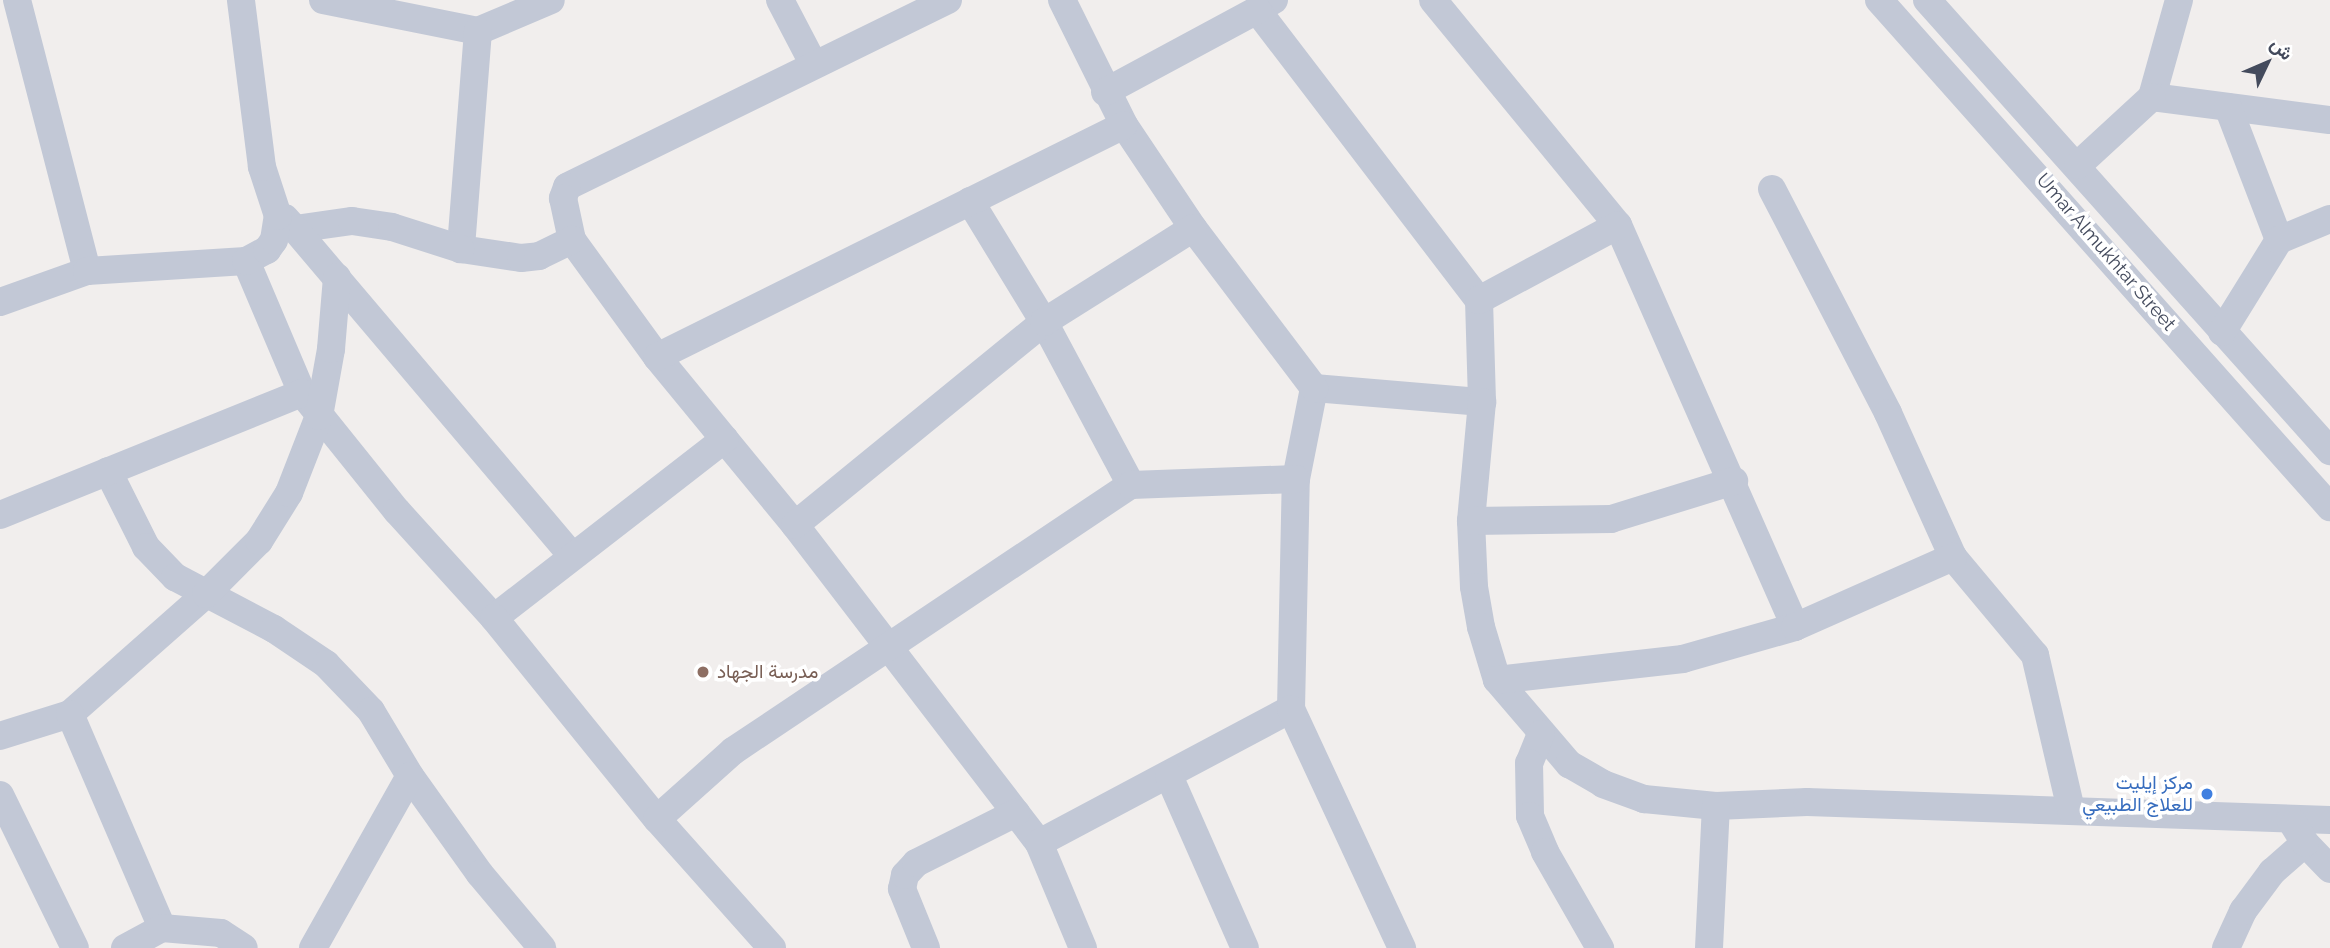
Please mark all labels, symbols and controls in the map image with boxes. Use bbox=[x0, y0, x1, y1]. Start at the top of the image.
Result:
north arrow bbox=[2232, 28, 2302, 98]
text: ش bbox=[2266, 33, 2298, 64]
street label: Umar Almukhtar Street bbox=[2031, 168, 2181, 336]
place label: مدرسة الجهاد bbox=[717, 661, 818, 683]
marker: مدرسة الجهاد bbox=[695, 664, 711, 680]
place label: مركز إيليت للعلاج الطبيعي bbox=[2082, 772, 2193, 816]
marker: مركز إيليت للعلاج الطبيعي bbox=[2199, 786, 2215, 802]

